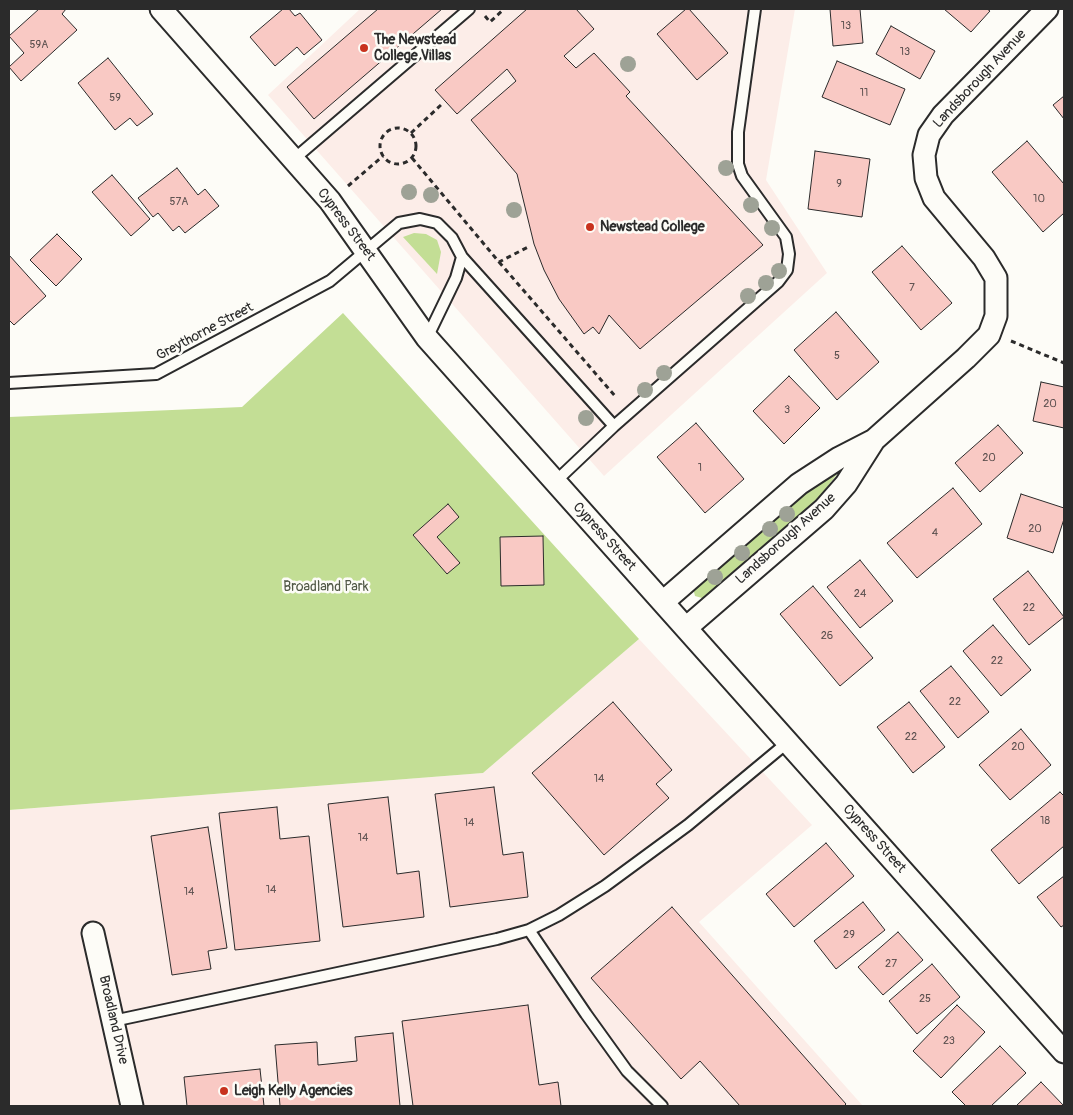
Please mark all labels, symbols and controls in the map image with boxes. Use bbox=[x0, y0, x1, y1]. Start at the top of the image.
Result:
house number: 13 bbox=[841, 19, 851, 33]
street label: Landsborough Avenue bbox=[930, 26, 1030, 132]
place label: The Newstead College Villas bbox=[374, 32, 456, 64]
house number: 59A bbox=[30, 38, 48, 52]
marker: The Newstead College Villas bbox=[358, 42, 370, 54]
house number: 13 bbox=[900, 45, 910, 59]
house number: 11 bbox=[860, 86, 868, 100]
house number: 59 bbox=[109, 91, 121, 105]
house number: 9 bbox=[836, 177, 842, 191]
street label: Cypress Street bbox=[313, 185, 379, 265]
house number: 10 bbox=[1033, 192, 1045, 206]
house number: 57A bbox=[170, 195, 188, 209]
place label: Newstead College bbox=[600, 219, 705, 235]
marker: Newstead College bbox=[584, 221, 596, 233]
house number: 7 bbox=[909, 281, 915, 295]
street label: Greythorne Street bbox=[154, 299, 256, 365]
house number: 5 bbox=[834, 349, 840, 363]
house number: 20 bbox=[1043, 397, 1057, 411]
house number: 3 bbox=[784, 403, 790, 417]
house number: 20 bbox=[982, 451, 996, 465]
house number: 1 bbox=[698, 461, 702, 475]
street label: Landsborough Avenue bbox=[733, 490, 839, 588]
street label: Cypress Street bbox=[569, 499, 639, 575]
house number: 20 bbox=[1028, 522, 1042, 536]
house number: 4 bbox=[932, 526, 938, 540]
park label: Broadland Park bbox=[283, 579, 369, 595]
house number: 24 bbox=[854, 587, 866, 601]
house number: 22 bbox=[1023, 601, 1035, 615]
house number: 26 bbox=[821, 629, 833, 643]
house number: 22 bbox=[991, 654, 1003, 668]
house number: 22 bbox=[949, 695, 961, 709]
house number: 22 bbox=[905, 730, 917, 744]
house number: 20 bbox=[1011, 740, 1025, 754]
house number: 14 bbox=[594, 772, 604, 786]
street label: Cypress Street bbox=[839, 801, 909, 877]
house number: 18 bbox=[1040, 814, 1050, 828]
house number: 14 bbox=[464, 816, 474, 830]
house number: 14 bbox=[358, 831, 368, 845]
house number: 14 bbox=[266, 883, 276, 897]
house number: 14 bbox=[184, 885, 194, 899]
house number: 29 bbox=[843, 928, 855, 942]
house number: 27 bbox=[885, 957, 897, 971]
street label: Broadland Drive bbox=[95, 974, 131, 1066]
house number: 25 bbox=[919, 992, 931, 1006]
house number: 23 bbox=[943, 1034, 955, 1048]
place label: Leigh Kelly Agencies bbox=[234, 1083, 353, 1099]
marker: Leigh Kelly Agencies bbox=[218, 1085, 230, 1097]

